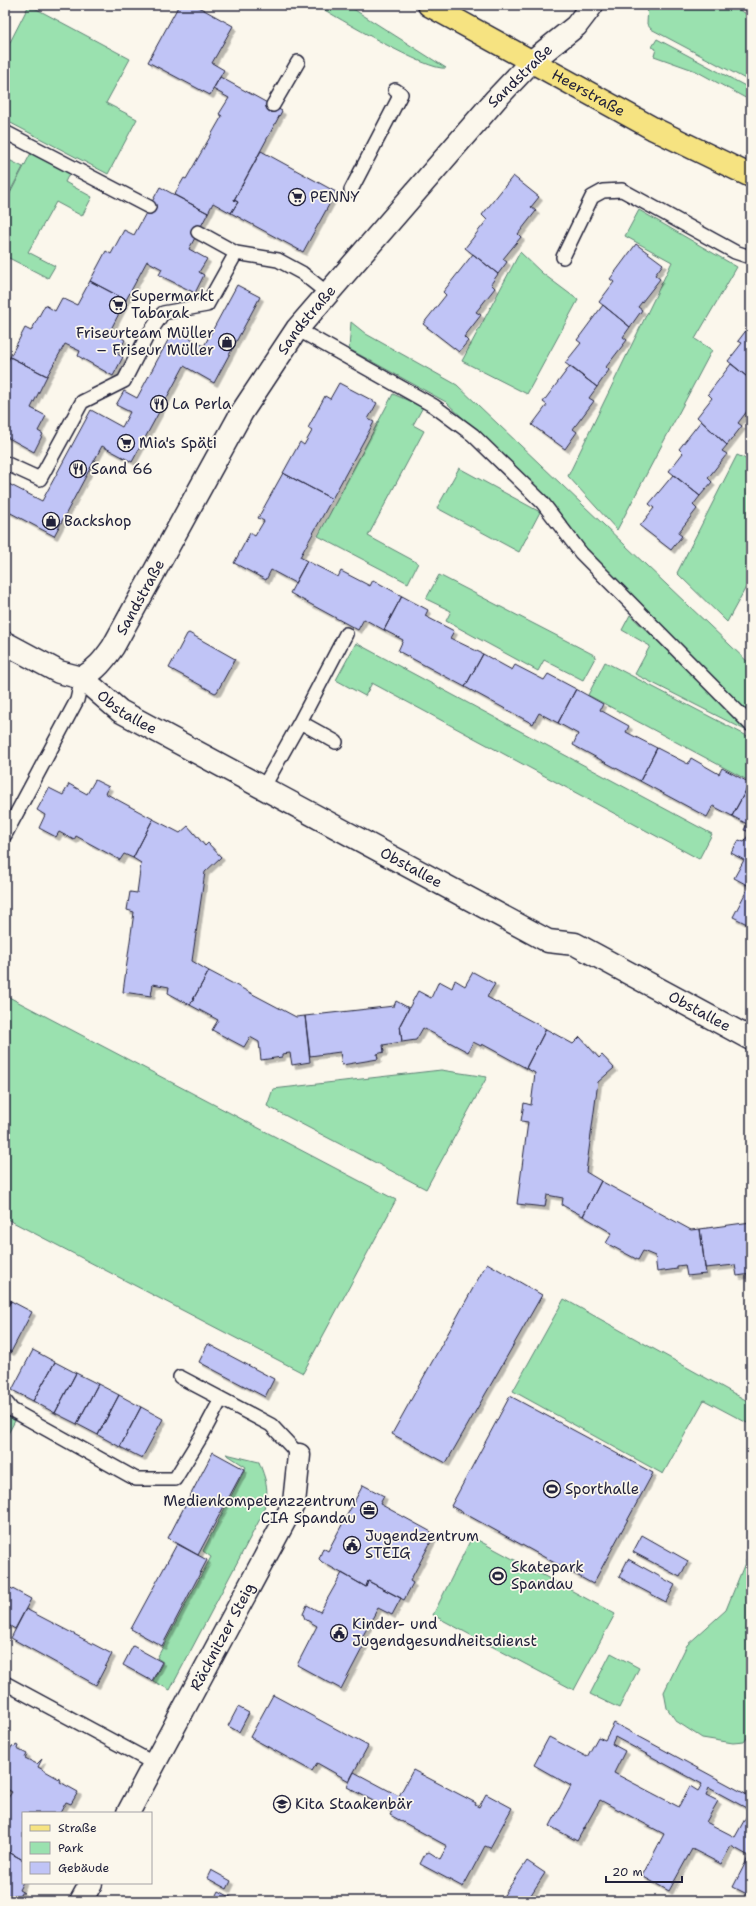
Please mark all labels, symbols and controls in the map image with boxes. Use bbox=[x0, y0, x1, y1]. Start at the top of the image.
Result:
street label: Sandstraße bbox=[483, 40, 557, 112]
street label: Heerstraße bbox=[548, 64, 629, 121]
supermarket icon: PENNY bbox=[287, 187, 307, 207]
place label: PENNY bbox=[310, 187, 360, 207]
street label: Sandstraße bbox=[273, 281, 340, 358]
place label: Supermarkt Tabarak bbox=[131, 286, 214, 323]
supermarket icon: Supermarkt Tabarak bbox=[108, 295, 128, 315]
place label: Friseurteam Müller – Friseur Müller bbox=[76, 323, 214, 360]
shop icon: Friseurteam Müller – Friseur Müller bbox=[217, 332, 237, 352]
restaurant icon: La Perla bbox=[149, 394, 169, 414]
place label: La Perla bbox=[172, 394, 232, 414]
supermarket icon: Mia's Späti bbox=[116, 433, 136, 453]
place label: Mia's Späti bbox=[139, 433, 217, 453]
restaurant icon: Sand 66 bbox=[68, 459, 88, 479]
place label: Sand 66 bbox=[91, 459, 153, 479]
shop icon: Backshop bbox=[41, 511, 61, 531]
place label: Backshop bbox=[64, 511, 131, 531]
street label: Sandstraße bbox=[111, 556, 169, 639]
street label: Obstallee bbox=[93, 686, 161, 739]
street label: Obstallee bbox=[377, 843, 446, 892]
street label: Obstallee bbox=[665, 986, 734, 1036]
sports icon: Sporthalle bbox=[542, 1479, 562, 1499]
place label: Sporthalle bbox=[565, 1479, 639, 1499]
place label: Medienkompetenzzentrum CIA Spandau bbox=[163, 1491, 356, 1528]
office icon: Medienkompetenzzentrum CIA Spandau bbox=[359, 1500, 379, 1520]
place label: Jugendzentrum STEIG bbox=[365, 1526, 479, 1563]
public building icon: Jugendzentrum STEIG bbox=[342, 1535, 362, 1555]
place label: Skatepark Spandau bbox=[511, 1557, 584, 1594]
sports icon: Skatepark Spandau bbox=[488, 1566, 508, 1586]
street label: Räcknitzer Steig bbox=[185, 1579, 259, 1694]
place label: Kinder- und Jugendgesundheitsdienst bbox=[352, 1614, 537, 1651]
public building icon: Kinder- und Jugendgesundheitsdienst bbox=[329, 1623, 349, 1643]
school or university icon: Kita Staakenbär bbox=[272, 1794, 292, 1814]
place label: Kita Staakenbär bbox=[295, 1794, 413, 1814]
legend bbox=[22, 1812, 152, 1884]
text: Straße bbox=[58, 1820, 97, 1836]
text: Park bbox=[58, 1840, 84, 1856]
scale bar bbox=[606, 1858, 682, 1884]
text: Gebäude bbox=[58, 1860, 109, 1876]
text: 20 m bbox=[612, 1864, 643, 1880]

